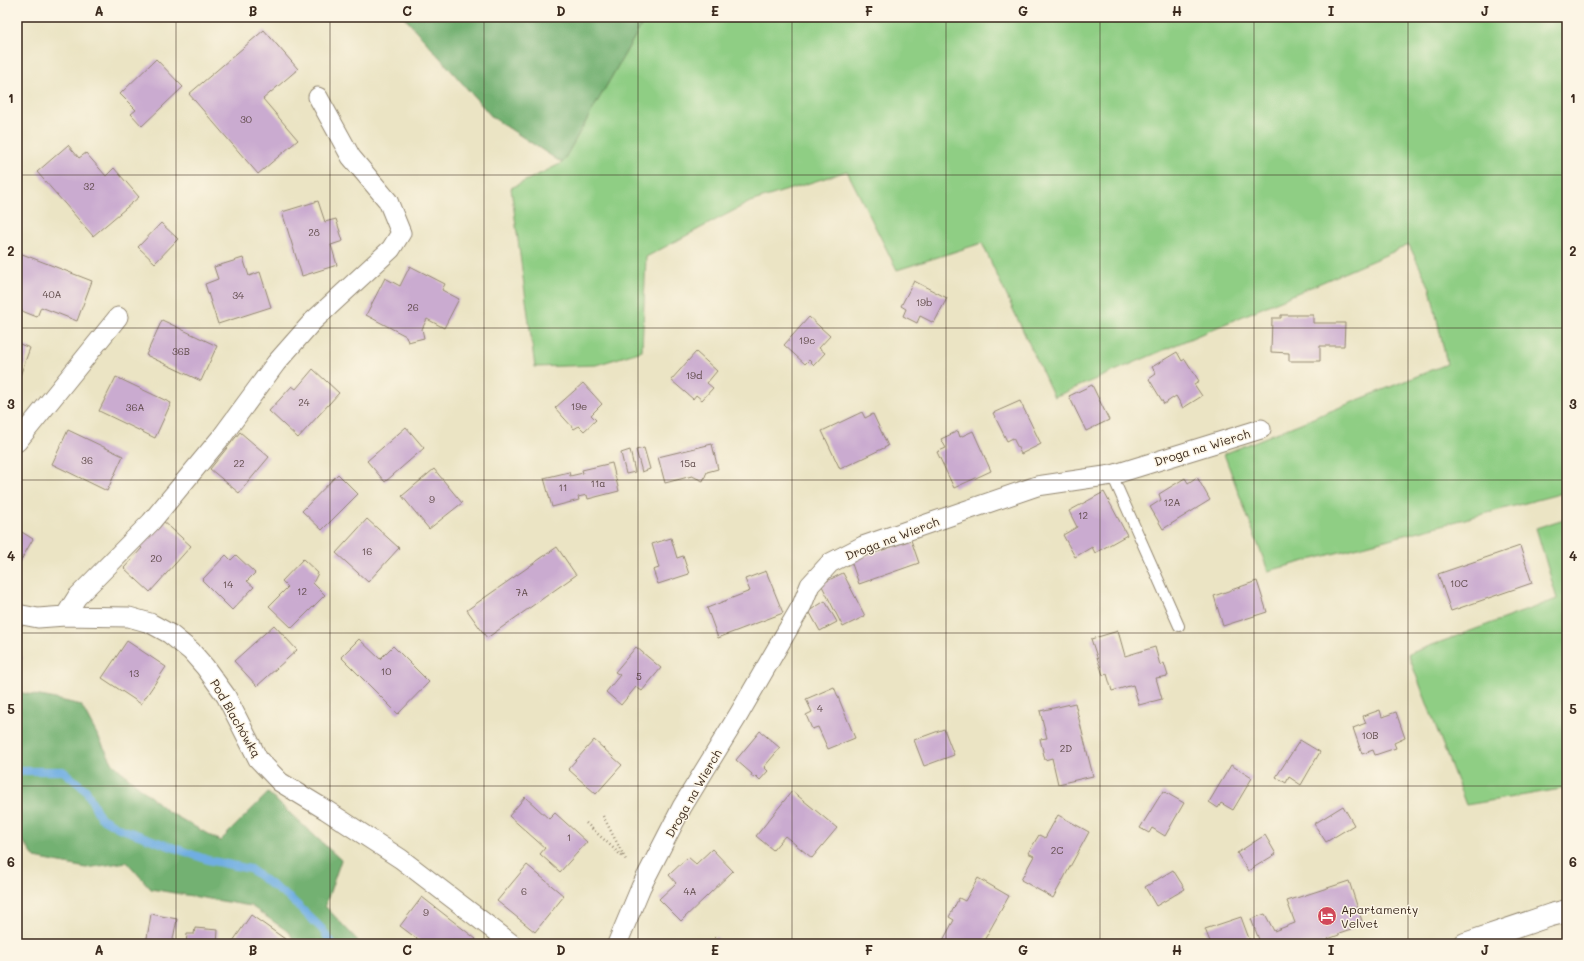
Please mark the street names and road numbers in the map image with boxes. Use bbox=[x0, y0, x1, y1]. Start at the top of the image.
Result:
street label: Droga na Wierch bbox=[1152, 425, 1252, 469]
street label: Droga na Wierch bbox=[843, 513, 941, 563]
street label: Pod Blachówką bbox=[207, 676, 265, 761]
street label: Droga na Wierch bbox=[661, 746, 725, 840]

